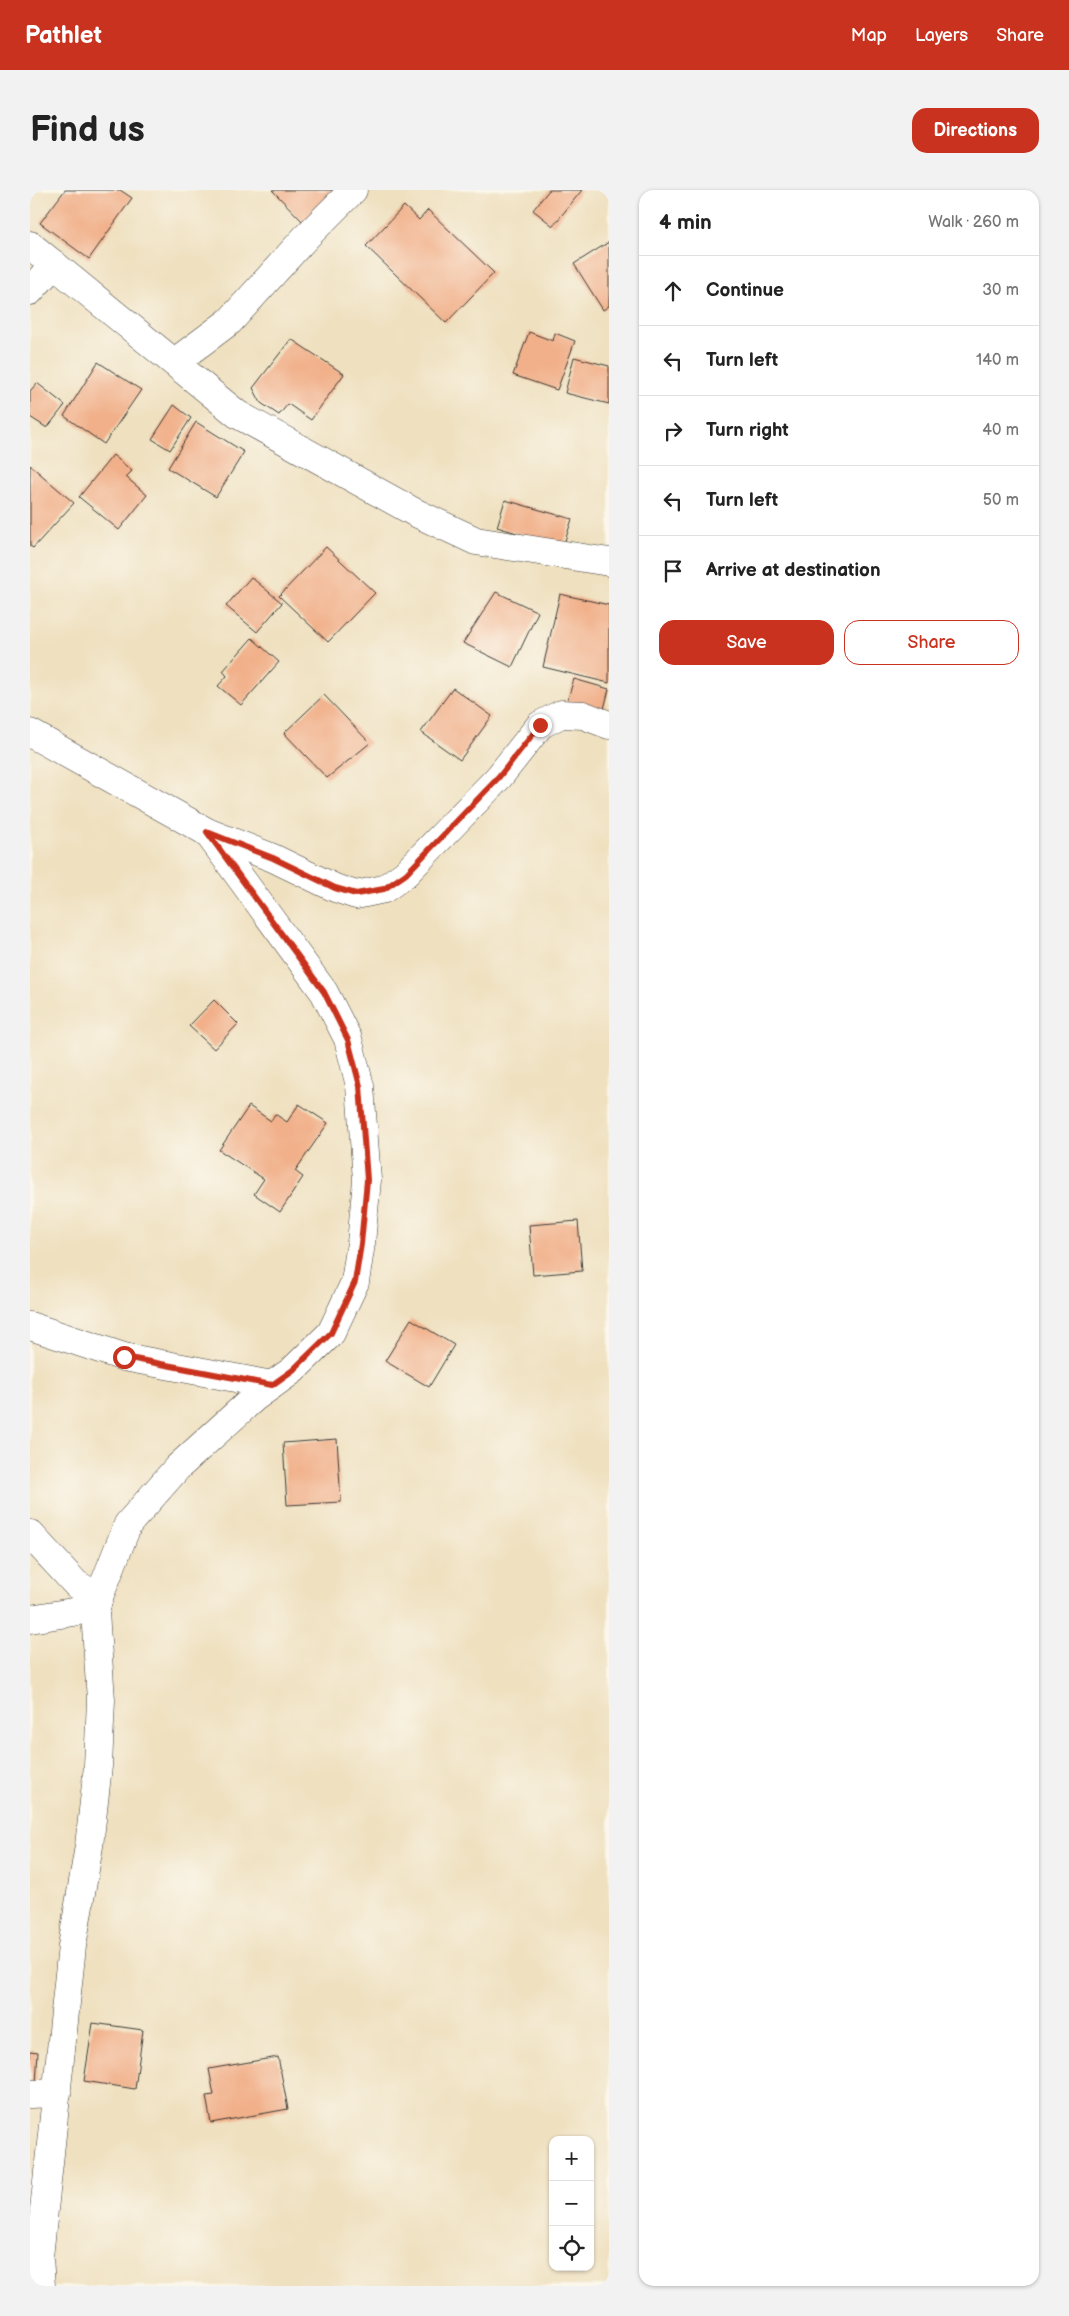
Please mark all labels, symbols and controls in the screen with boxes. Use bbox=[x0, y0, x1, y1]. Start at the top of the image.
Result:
text: Pathlet bbox=[25, 21, 102, 50]
text: Map bbox=[851, 25, 887, 46]
text: Layers bbox=[915, 25, 968, 46]
text: Share bbox=[996, 25, 1044, 46]
button: Directions bbox=[912, 108, 1039, 153]
text: Find us bbox=[30, 109, 145, 152]
text: 4 min bbox=[659, 210, 712, 235]
text: Walk · 260 m bbox=[928, 213, 1019, 232]
icon: ahead bbox=[659, 277, 687, 305]
text: Continue bbox=[706, 279, 784, 302]
text: 30 m bbox=[982, 281, 1019, 300]
icon: left bbox=[659, 347, 687, 375]
text: Turn left bbox=[706, 349, 778, 372]
text: 140 m bbox=[976, 351, 1019, 370]
icon: right bbox=[659, 417, 687, 445]
text: Turn right bbox=[706, 419, 789, 442]
text: 40 m bbox=[982, 421, 1019, 440]
icon: left bbox=[659, 487, 687, 515]
text: Turn left bbox=[706, 489, 778, 512]
text: 50 m bbox=[983, 491, 1019, 510]
icon: arrive bbox=[659, 557, 687, 585]
text: Arrive at destination bbox=[706, 559, 881, 582]
button: Save bbox=[659, 620, 834, 665]
button: Share bbox=[844, 620, 1019, 665]
route end bbox=[529, 714, 552, 737]
route start bbox=[113, 1346, 136, 1369]
map controls bbox=[549, 2136, 594, 2271]
button: + bbox=[549, 2136, 594, 2181]
button: − bbox=[549, 2181, 594, 2226]
button: locate bbox=[549, 2226, 594, 2271]

